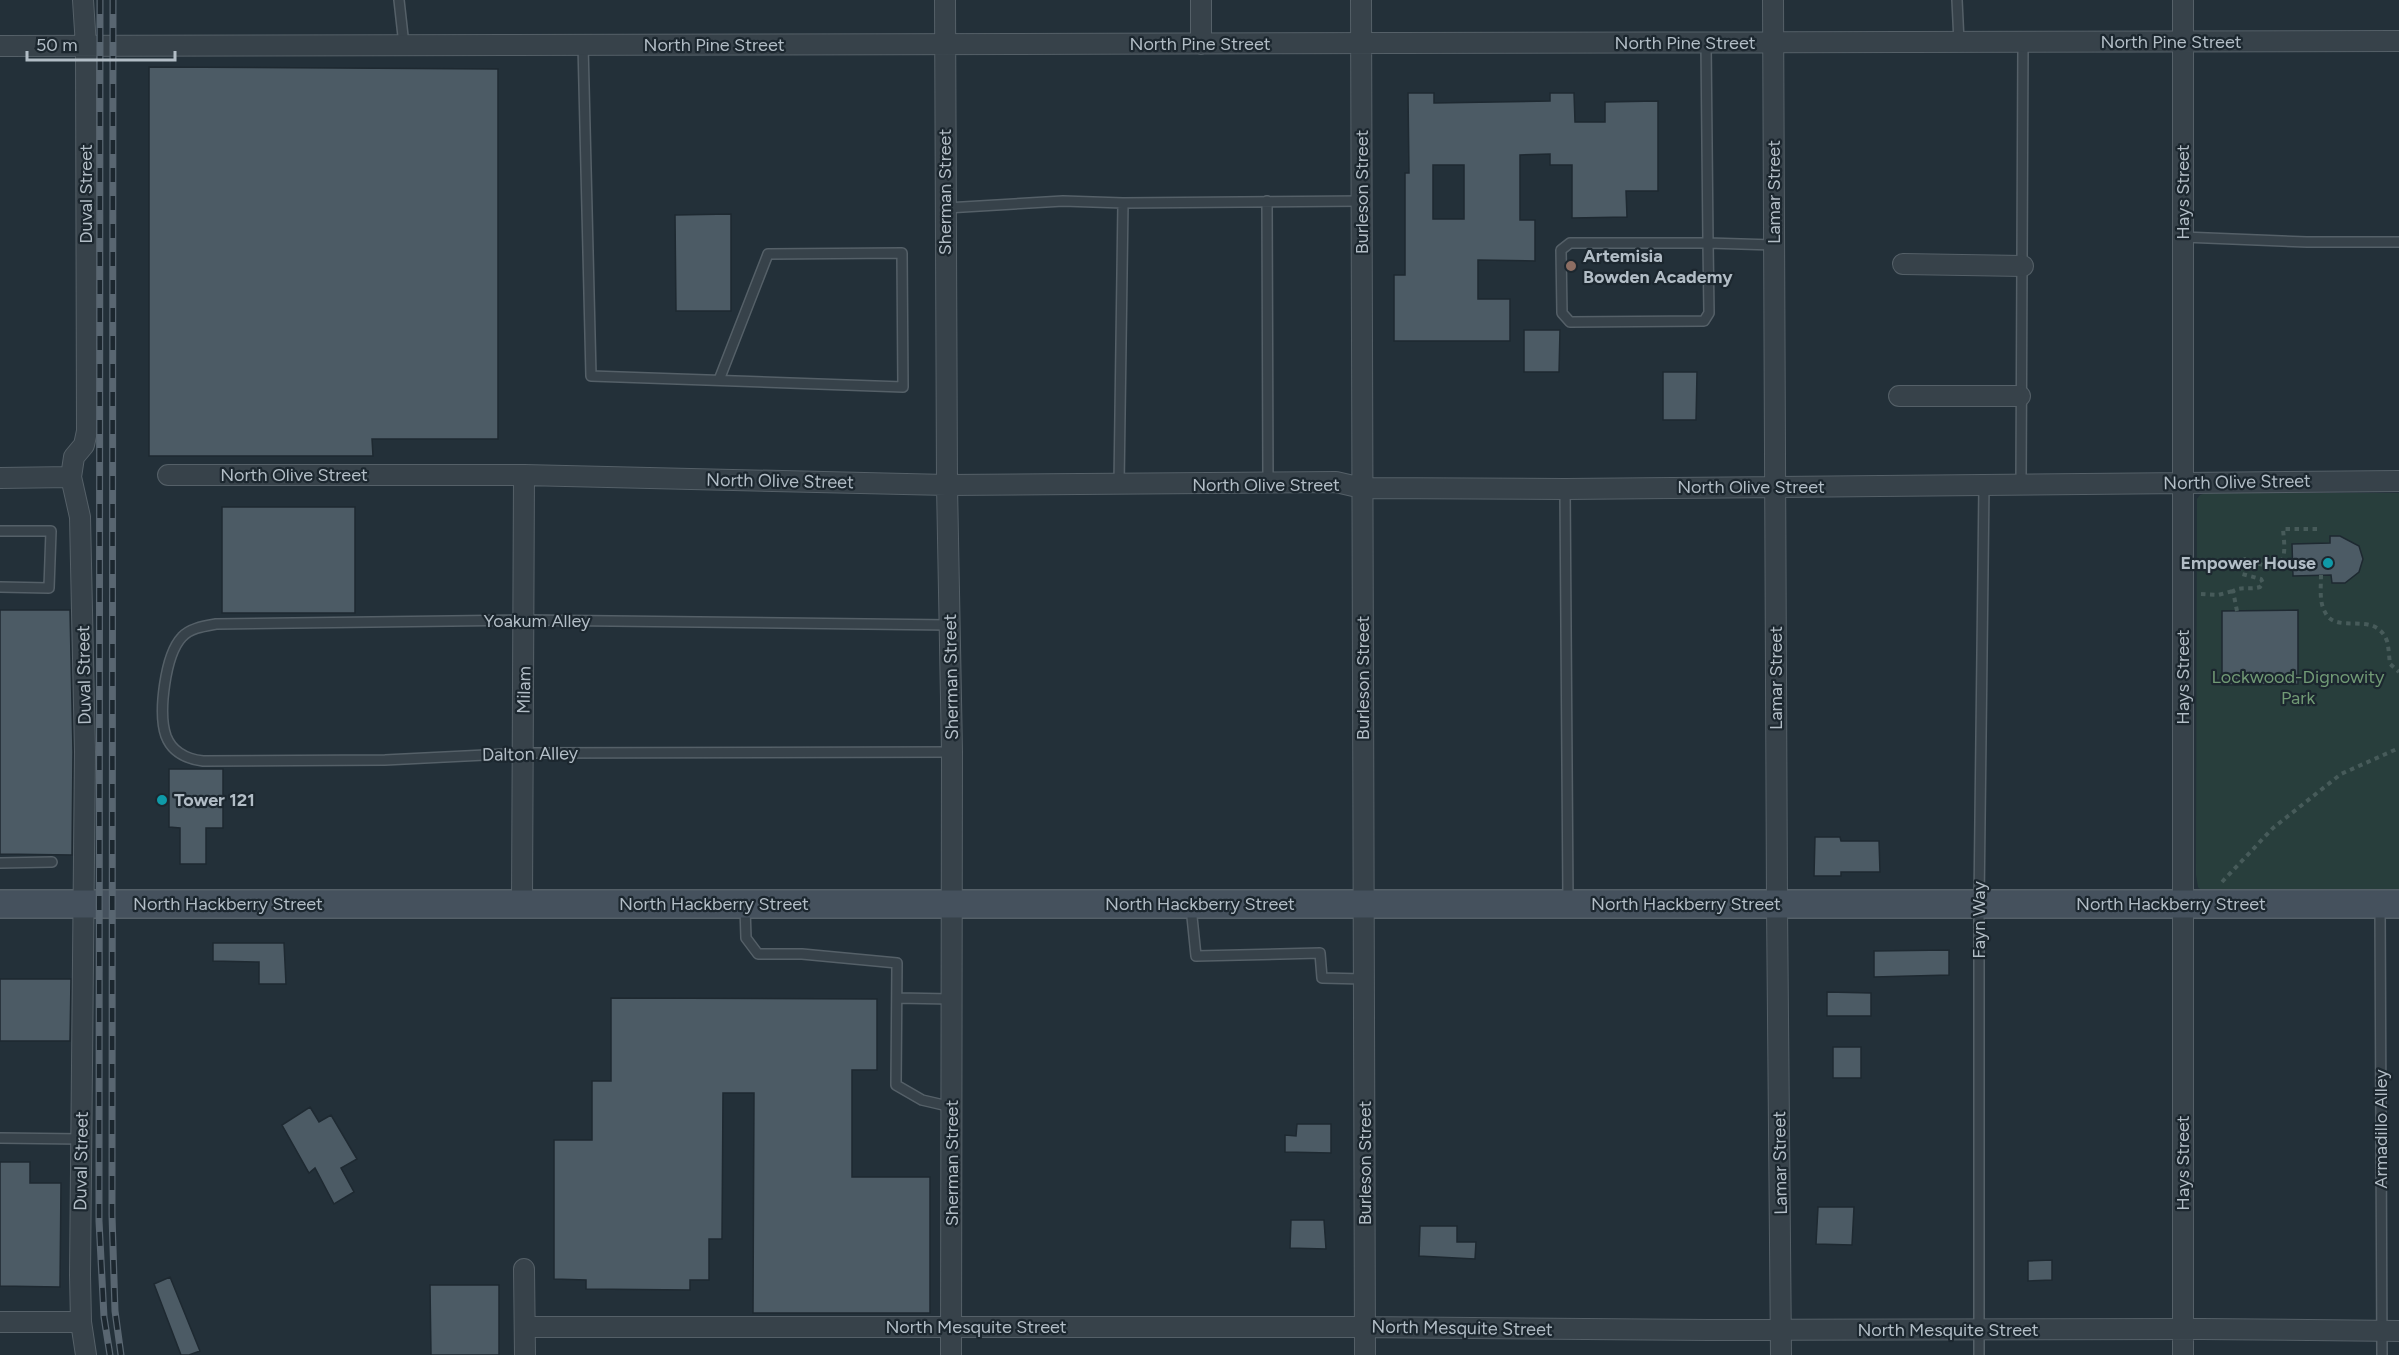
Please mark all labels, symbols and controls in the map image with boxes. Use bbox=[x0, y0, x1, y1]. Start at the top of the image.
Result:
scale bar bbox=[27, 24, 176, 62]
street label: North Pine Street bbox=[2100, 31, 2242, 53]
street label: North Pine Street bbox=[1614, 32, 1756, 54]
street label: North Pine Street bbox=[1129, 33, 1271, 55]
text: 50 m bbox=[36, 34, 78, 56]
street label: North Pine Street bbox=[643, 34, 785, 56]
street label: Sherman Street bbox=[934, 129, 956, 255]
street label: Burleson Street bbox=[1351, 129, 1373, 254]
street label: Lamar Street bbox=[1763, 140, 1785, 244]
street label: Duval Street bbox=[75, 144, 97, 244]
street label: Hays Street bbox=[2172, 144, 2194, 240]
place label: Artemisia Bowden Academy bbox=[1583, 245, 1733, 288]
marker: Artemisia Bowden Academy bbox=[1564, 259, 1578, 273]
street label: North Olive Street bbox=[220, 464, 368, 486]
street label: North Olive Street bbox=[706, 469, 854, 493]
street label: North Olive Street bbox=[2163, 470, 2311, 494]
street label: North Olive Street bbox=[1192, 474, 1340, 496]
street label: North Olive Street bbox=[1677, 476, 1825, 498]
place label: Empower House bbox=[2180, 552, 2316, 574]
marker: Empower House bbox=[2321, 556, 2335, 570]
street label: Yoakum Alley bbox=[483, 610, 591, 632]
street label: Sherman Street bbox=[939, 613, 963, 740]
street label: Burleson Street bbox=[1352, 615, 1374, 740]
street label: Duval Street bbox=[72, 625, 96, 725]
street label: Lamar Street bbox=[1765, 626, 1787, 730]
street label: Hays Street bbox=[2172, 629, 2194, 725]
street label: Milam bbox=[513, 666, 535, 714]
park label: Lockwood-Dignowity Park bbox=[2211, 666, 2385, 709]
street label: Dalton Alley bbox=[482, 742, 579, 766]
place label: Tower 121 bbox=[174, 789, 255, 811]
marker: Tower 121 bbox=[155, 793, 169, 807]
street label: Fayn Way bbox=[1968, 881, 1990, 959]
street label: North Hackberry Street bbox=[133, 893, 323, 915]
street label: North Hackberry Street bbox=[619, 893, 809, 915]
street label: North Hackberry Street bbox=[1105, 893, 1295, 915]
street label: North Hackberry Street bbox=[1591, 893, 1781, 915]
street label: North Hackberry Street bbox=[2076, 893, 2266, 915]
street label: Armadillo Alley bbox=[2370, 1069, 2392, 1189]
street label: Sherman Street bbox=[941, 1100, 963, 1226]
street label: Burleson Street bbox=[1354, 1100, 1376, 1225]
street label: Duval Street bbox=[69, 1111, 93, 1211]
street label: Lamar Street bbox=[1768, 1111, 1792, 1215]
street label: Hays Street bbox=[2172, 1115, 2194, 1211]
street label: North Mesquite Street bbox=[1371, 1315, 1553, 1341]
street label: North Mesquite Street bbox=[885, 1316, 1067, 1338]
street label: North Mesquite Street bbox=[1857, 1319, 2039, 1341]

